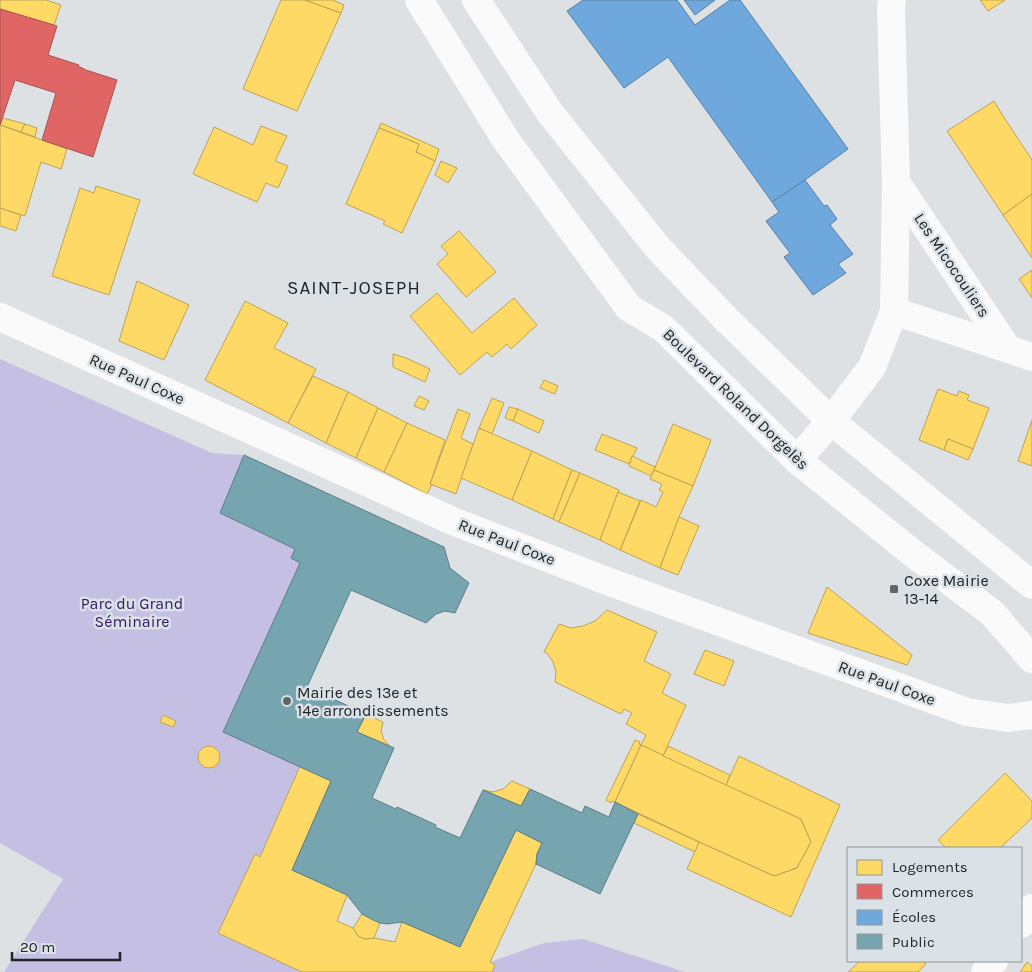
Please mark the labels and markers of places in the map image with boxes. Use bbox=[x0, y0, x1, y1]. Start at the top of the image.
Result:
place label: Coxe Mairie 13-14 bbox=[904, 571, 989, 608]
marker: Coxe Mairie 13-14 bbox=[888, 583, 900, 595]
place label: Mairie des 13e et 14e arrondissements bbox=[297, 683, 449, 720]
marker: Mairie des 13e et 14e arrondissements bbox=[281, 695, 293, 707]

